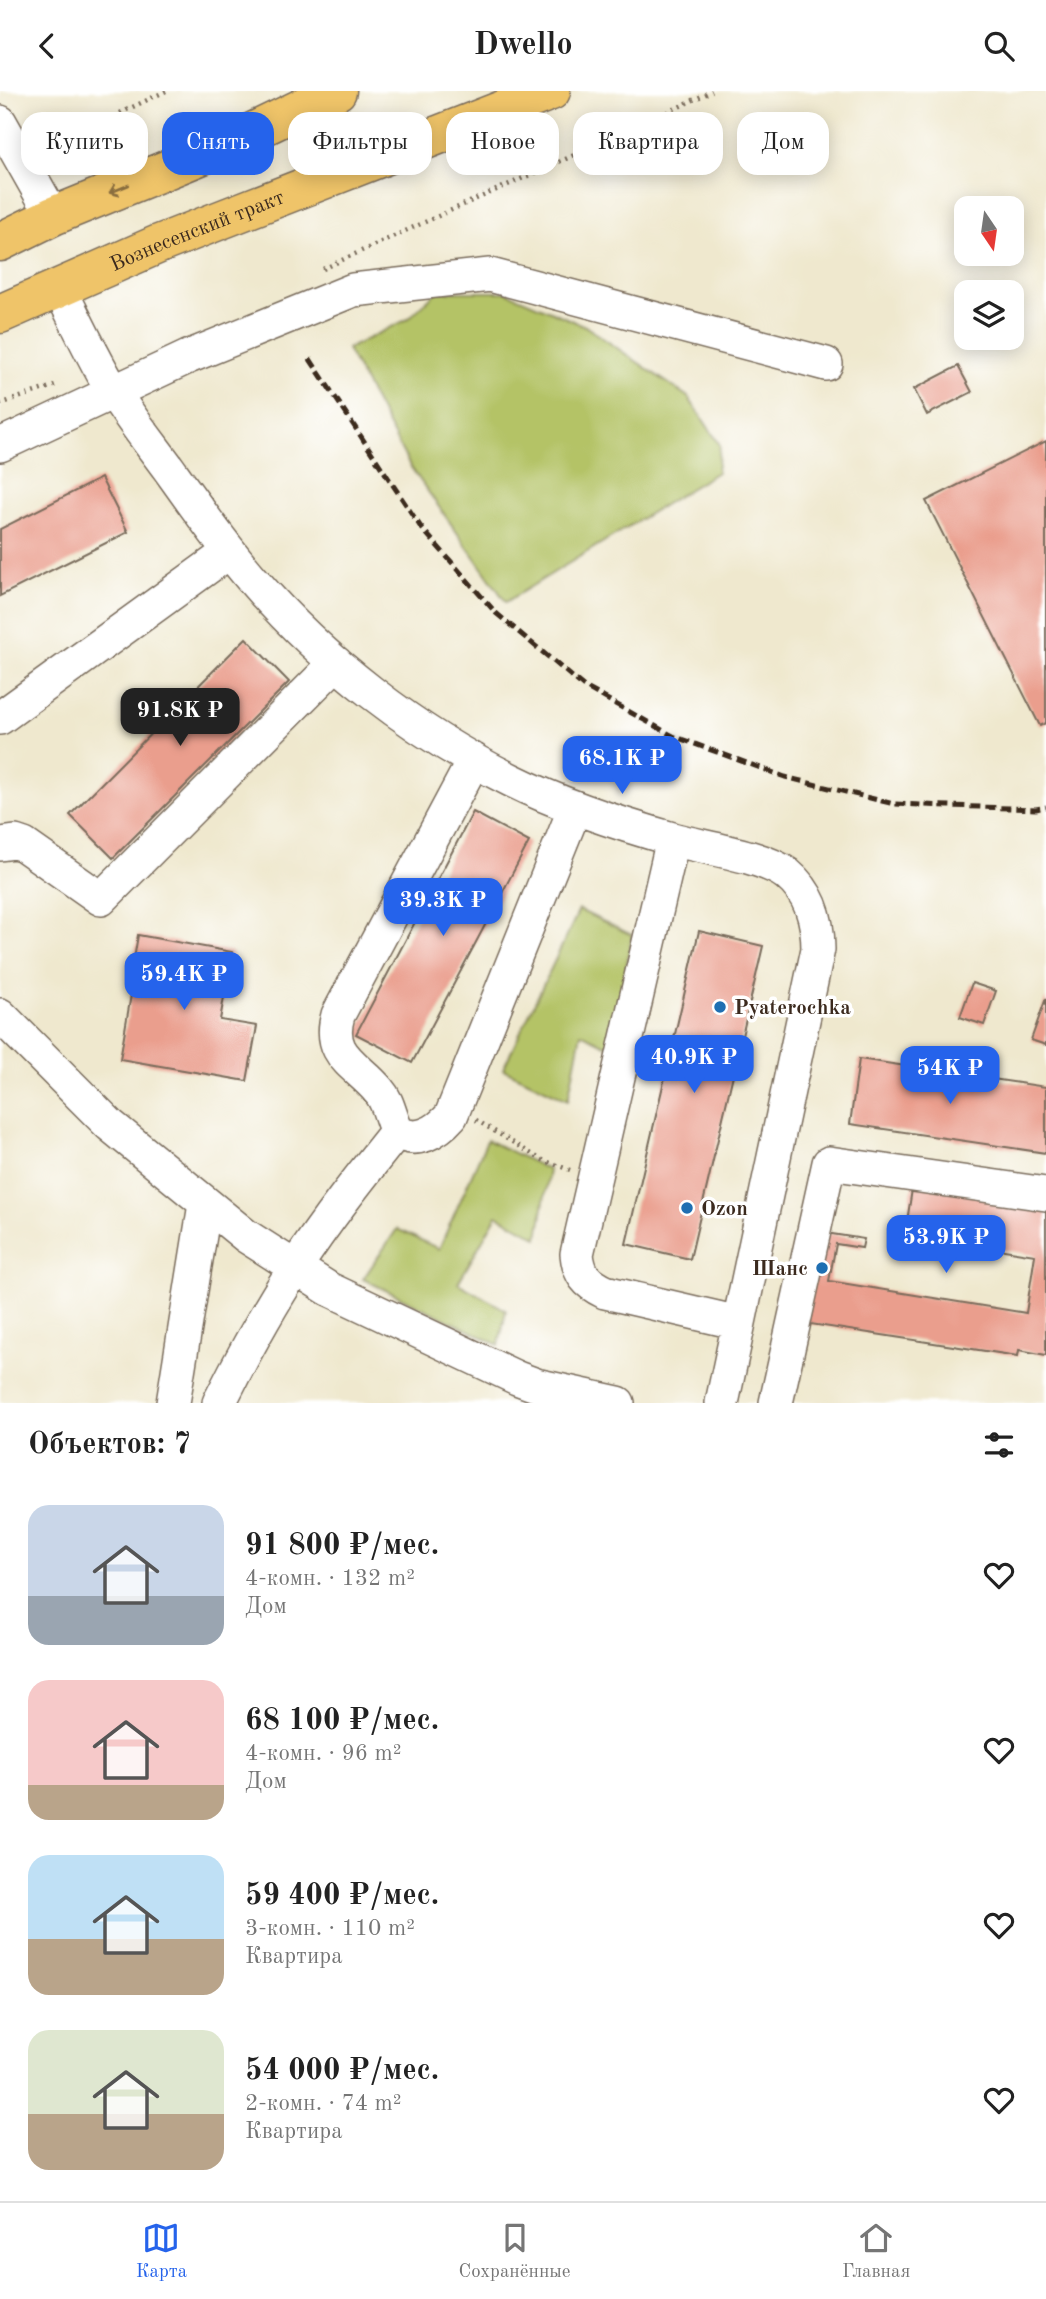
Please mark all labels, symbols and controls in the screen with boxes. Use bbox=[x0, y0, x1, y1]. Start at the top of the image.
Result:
icon: back bbox=[28, 27, 66, 65]
icon: search bbox=[980, 27, 1018, 65]
text: Dwello bbox=[473, 30, 573, 62]
chip: Купить bbox=[21, 112, 148, 175]
chip: Снять bbox=[162, 112, 274, 175]
chip: Фильтры bbox=[288, 112, 432, 175]
chip: Новое bbox=[446, 112, 559, 175]
chip: Квартира bbox=[573, 112, 723, 175]
chip: Дом bbox=[737, 112, 829, 175]
one-way arrow bbox=[108, 183, 130, 196]
street label: Вознесенский тракт bbox=[107, 187, 287, 276]
north arrow bbox=[954, 196, 1024, 266]
map controls bbox=[954, 196, 1024, 350]
button: layers bbox=[954, 280, 1024, 350]
pin: 91.8K ₽ bbox=[115, 689, 245, 748]
text: 91.8K ₽ bbox=[137, 699, 223, 722]
pin: 68.1K ₽ bbox=[557, 737, 687, 796]
text: 68.1K ₽ bbox=[579, 747, 665, 770]
pin: 39.3K ₽ bbox=[378, 879, 508, 938]
text: 39.3K ₽ bbox=[400, 889, 486, 912]
pin: 59.4K ₽ bbox=[119, 953, 249, 1012]
text: 59.4K ₽ bbox=[141, 963, 227, 986]
place label: Pyaterochka bbox=[734, 998, 851, 1019]
marker: Pyaterochka bbox=[712, 999, 728, 1015]
pin: 40.9K ₽ bbox=[629, 1035, 759, 1095]
text: 40.9K ₽ bbox=[651, 1046, 737, 1069]
pin: 54K ₽ bbox=[901, 1047, 999, 1106]
text: 54K ₽ bbox=[917, 1057, 983, 1080]
place label: Ozon bbox=[701, 1199, 748, 1220]
marker: Ozon bbox=[679, 1200, 695, 1216]
pin: 53.9K ₽ bbox=[881, 1215, 1011, 1275]
text: 53.9K ₽ bbox=[903, 1226, 989, 1249]
place label: Шанс bbox=[752, 1259, 808, 1280]
marker: Шанс bbox=[814, 1260, 830, 1276]
icon: filters bbox=[980, 1426, 1018, 1464]
text: Объектов: 7 bbox=[28, 1430, 191, 1460]
text: 91 800 ₽/мес. bbox=[245, 1531, 439, 1561]
icon: home bbox=[84, 1533, 168, 1617]
icon: heart bbox=[980, 1556, 1018, 1594]
text: 4-комн. · 132 m² bbox=[245, 1567, 415, 1590]
text: Дом bbox=[245, 1595, 287, 1618]
text: 68 100 ₽/мес. bbox=[245, 1706, 439, 1736]
icon: home bbox=[84, 1708, 168, 1792]
icon: heart bbox=[980, 1731, 1018, 1769]
text: 4-комн. · 96 m² bbox=[245, 1742, 402, 1765]
text: Дом bbox=[245, 1770, 287, 1793]
text: 59 400 ₽/мес. bbox=[245, 1881, 439, 1911]
icon: home bbox=[84, 1883, 168, 1967]
icon: heart bbox=[980, 1906, 1018, 1944]
text: 3-комн. · 110 m² bbox=[245, 1917, 415, 1940]
text: Квартира bbox=[245, 1945, 343, 1968]
text: 54 000 ₽/мес. bbox=[245, 2056, 439, 2086]
icon: home bbox=[84, 2058, 168, 2142]
icon: heart bbox=[980, 2081, 1018, 2119]
text: 2-комн. · 74 m² bbox=[245, 2092, 402, 2115]
text: Квартира bbox=[245, 2120, 343, 2143]
tab: Карта bbox=[136, 2219, 187, 2284]
tab: Сохранённые bbox=[459, 2219, 571, 2284]
tab: Главная bbox=[842, 2219, 910, 2284]

